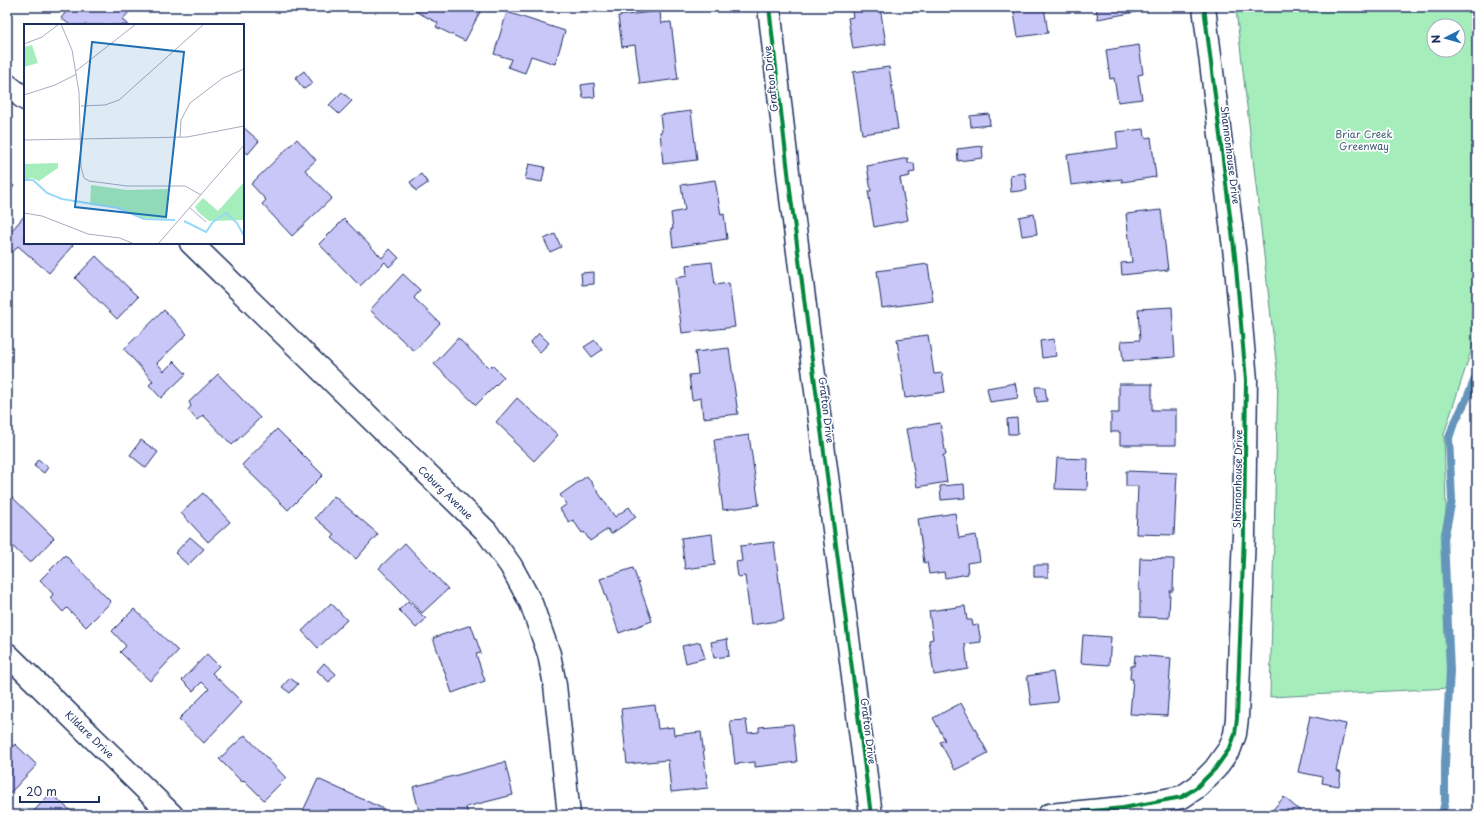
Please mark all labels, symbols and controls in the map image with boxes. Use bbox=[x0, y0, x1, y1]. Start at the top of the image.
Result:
north arrow bbox=[1426, 18, 1466, 58]
inset map bbox=[24, 24, 244, 244]
text: N bbox=[1427, 34, 1444, 44]
street label: Grafton Drive bbox=[759, 45, 781, 113]
street label: Shannonhouse Drive bbox=[1218, 105, 1244, 205]
park label: Briar Creek Greenway bbox=[1335, 126, 1393, 154]
street label: Grafton Drive bbox=[816, 376, 838, 444]
street label: Shannonhouse Drive bbox=[1229, 429, 1245, 529]
street label: Coburg Avenue bbox=[415, 462, 477, 523]
street label: Grafton Drive bbox=[858, 697, 880, 765]
street label: Kildare Drive bbox=[62, 707, 118, 761]
scale bar bbox=[20, 778, 99, 804]
text: 20 m bbox=[26, 782, 57, 800]

